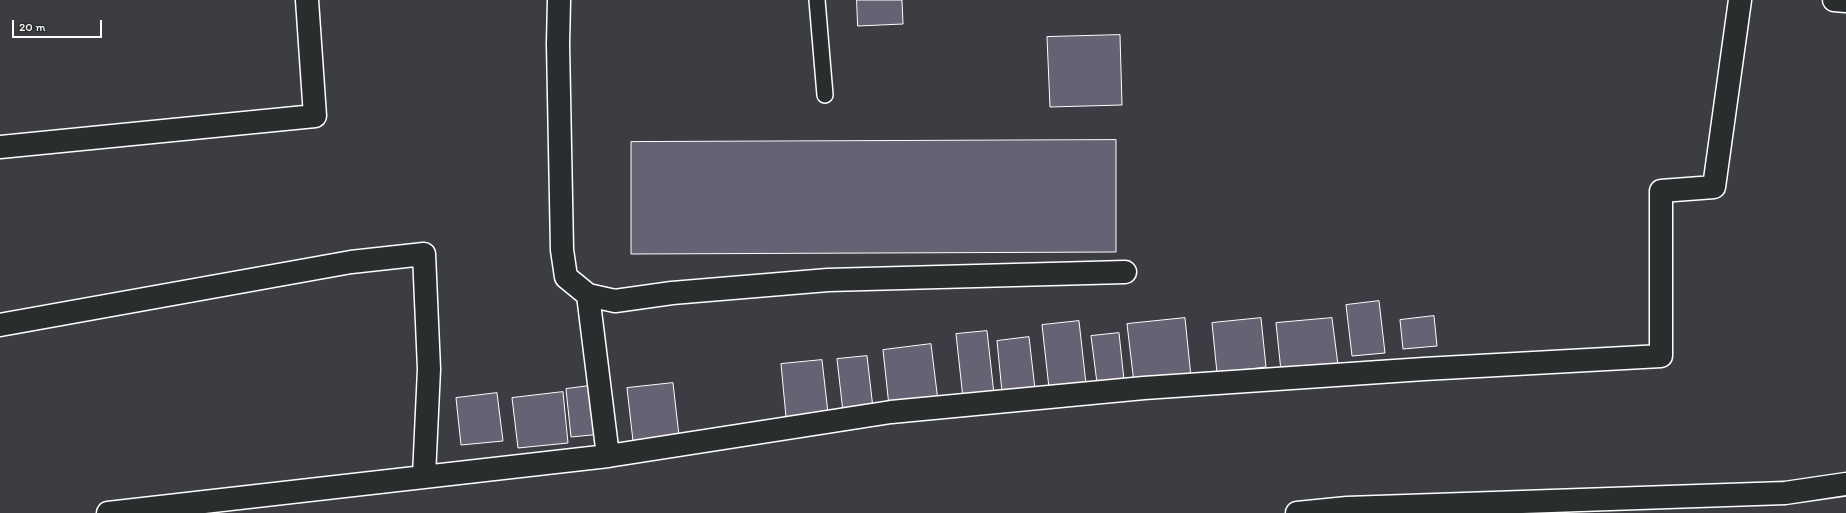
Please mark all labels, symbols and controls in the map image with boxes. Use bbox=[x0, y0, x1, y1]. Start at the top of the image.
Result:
scale bar bbox=[14, 12, 104, 38]
text: 20 m bbox=[19, 20, 46, 34]

